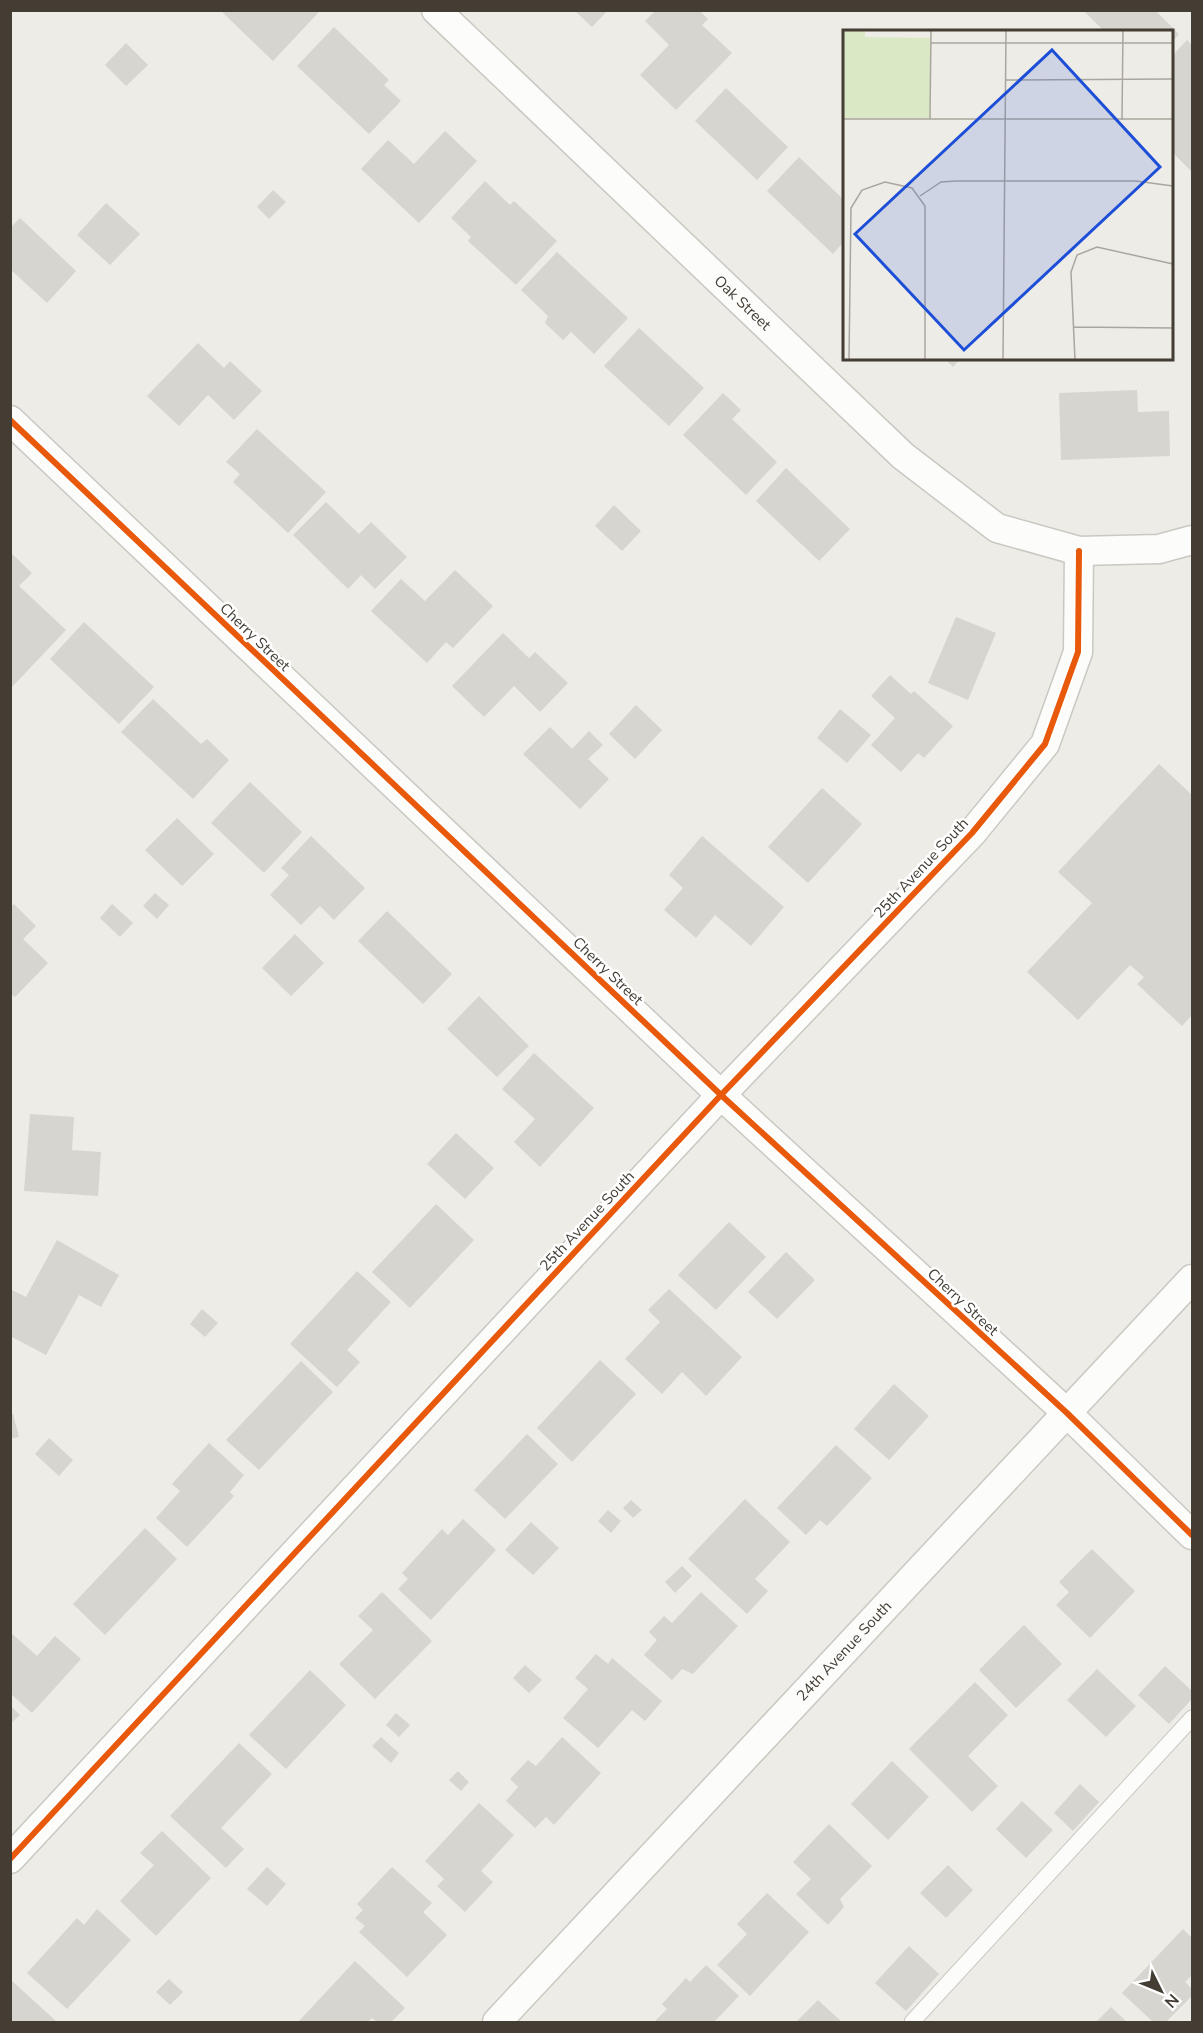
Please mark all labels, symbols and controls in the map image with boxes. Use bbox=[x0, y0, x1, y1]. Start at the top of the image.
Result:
inset map bbox=[843, 30, 1173, 360]
street label: Oak Street bbox=[710, 271, 776, 335]
street label: Cherry Street bbox=[216, 598, 295, 676]
street label: 25th Avenue South bbox=[869, 814, 973, 922]
street label: Cherry Street bbox=[569, 932, 648, 1010]
street label: 25th Avenue South bbox=[535, 1167, 639, 1275]
street label: Cherry Street bbox=[923, 1264, 1003, 1341]
street label: 24th Avenue South bbox=[792, 1597, 896, 1705]
north arrow bbox=[1131, 1961, 1191, 2021]
text: N bbox=[1159, 1989, 1183, 2012]

